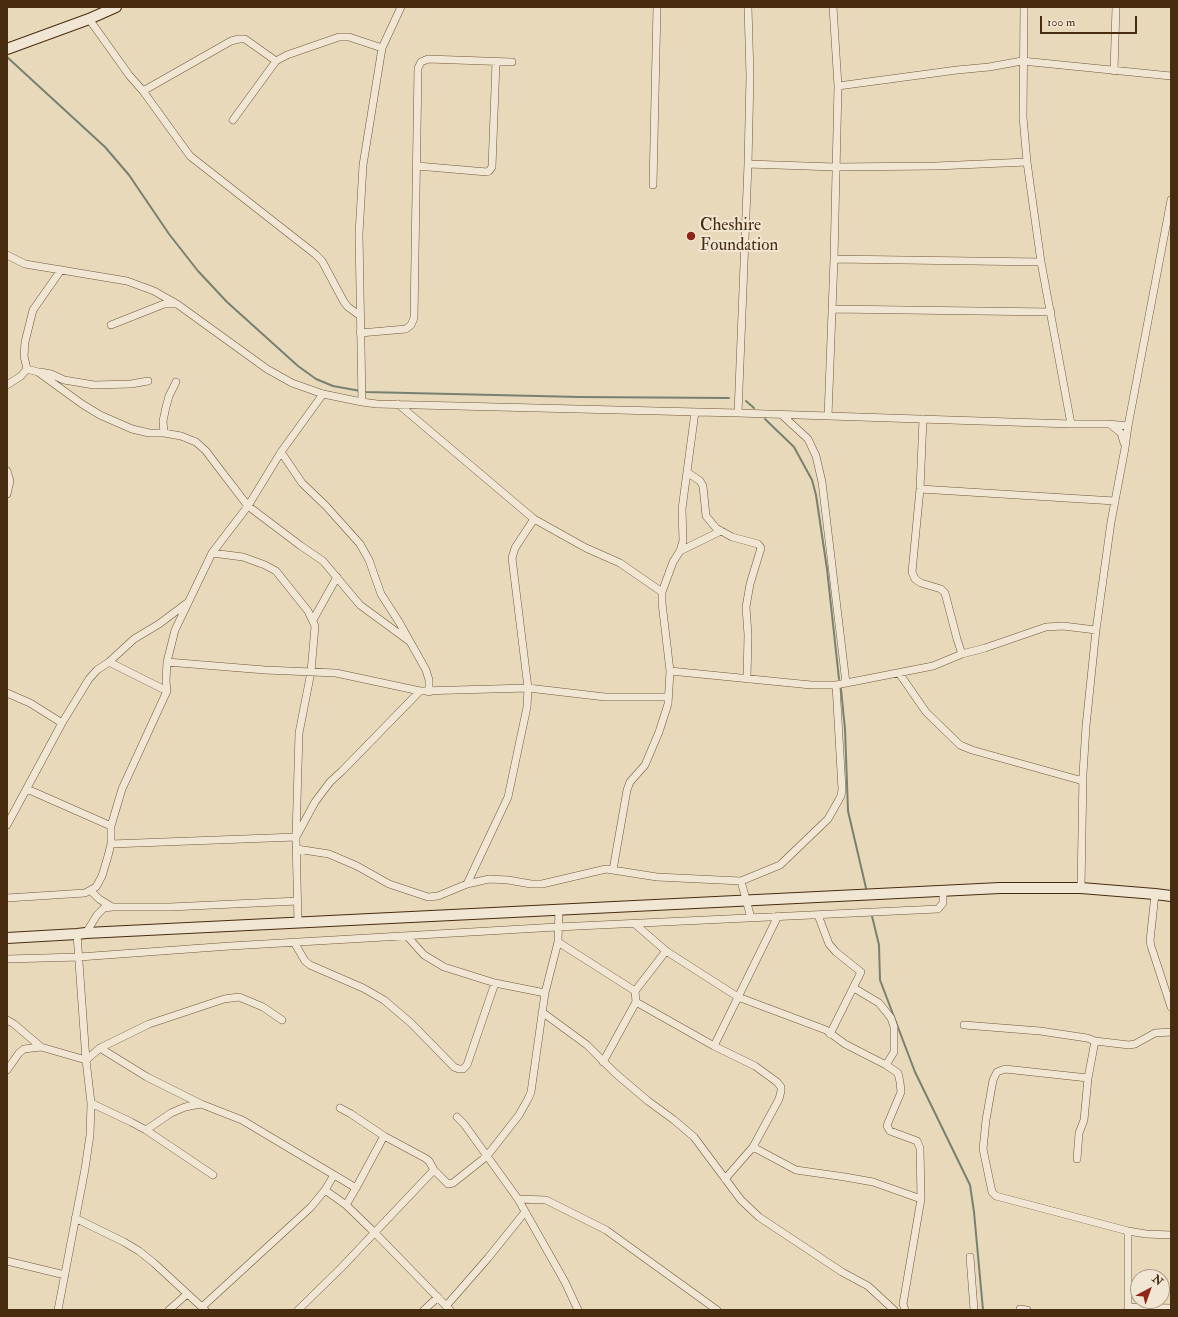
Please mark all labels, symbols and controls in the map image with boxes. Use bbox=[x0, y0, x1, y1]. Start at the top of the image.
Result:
scale bar bbox=[1042, 8, 1139, 34]
text: 100 m bbox=[1047, 15, 1075, 30]
place label: Cheshire Foundation bbox=[700, 216, 778, 256]
marker: Cheshire Foundation bbox=[685, 230, 697, 242]
north arrow bbox=[1130, 1269, 1170, 1309]
text: N bbox=[1150, 1272, 1166, 1288]

